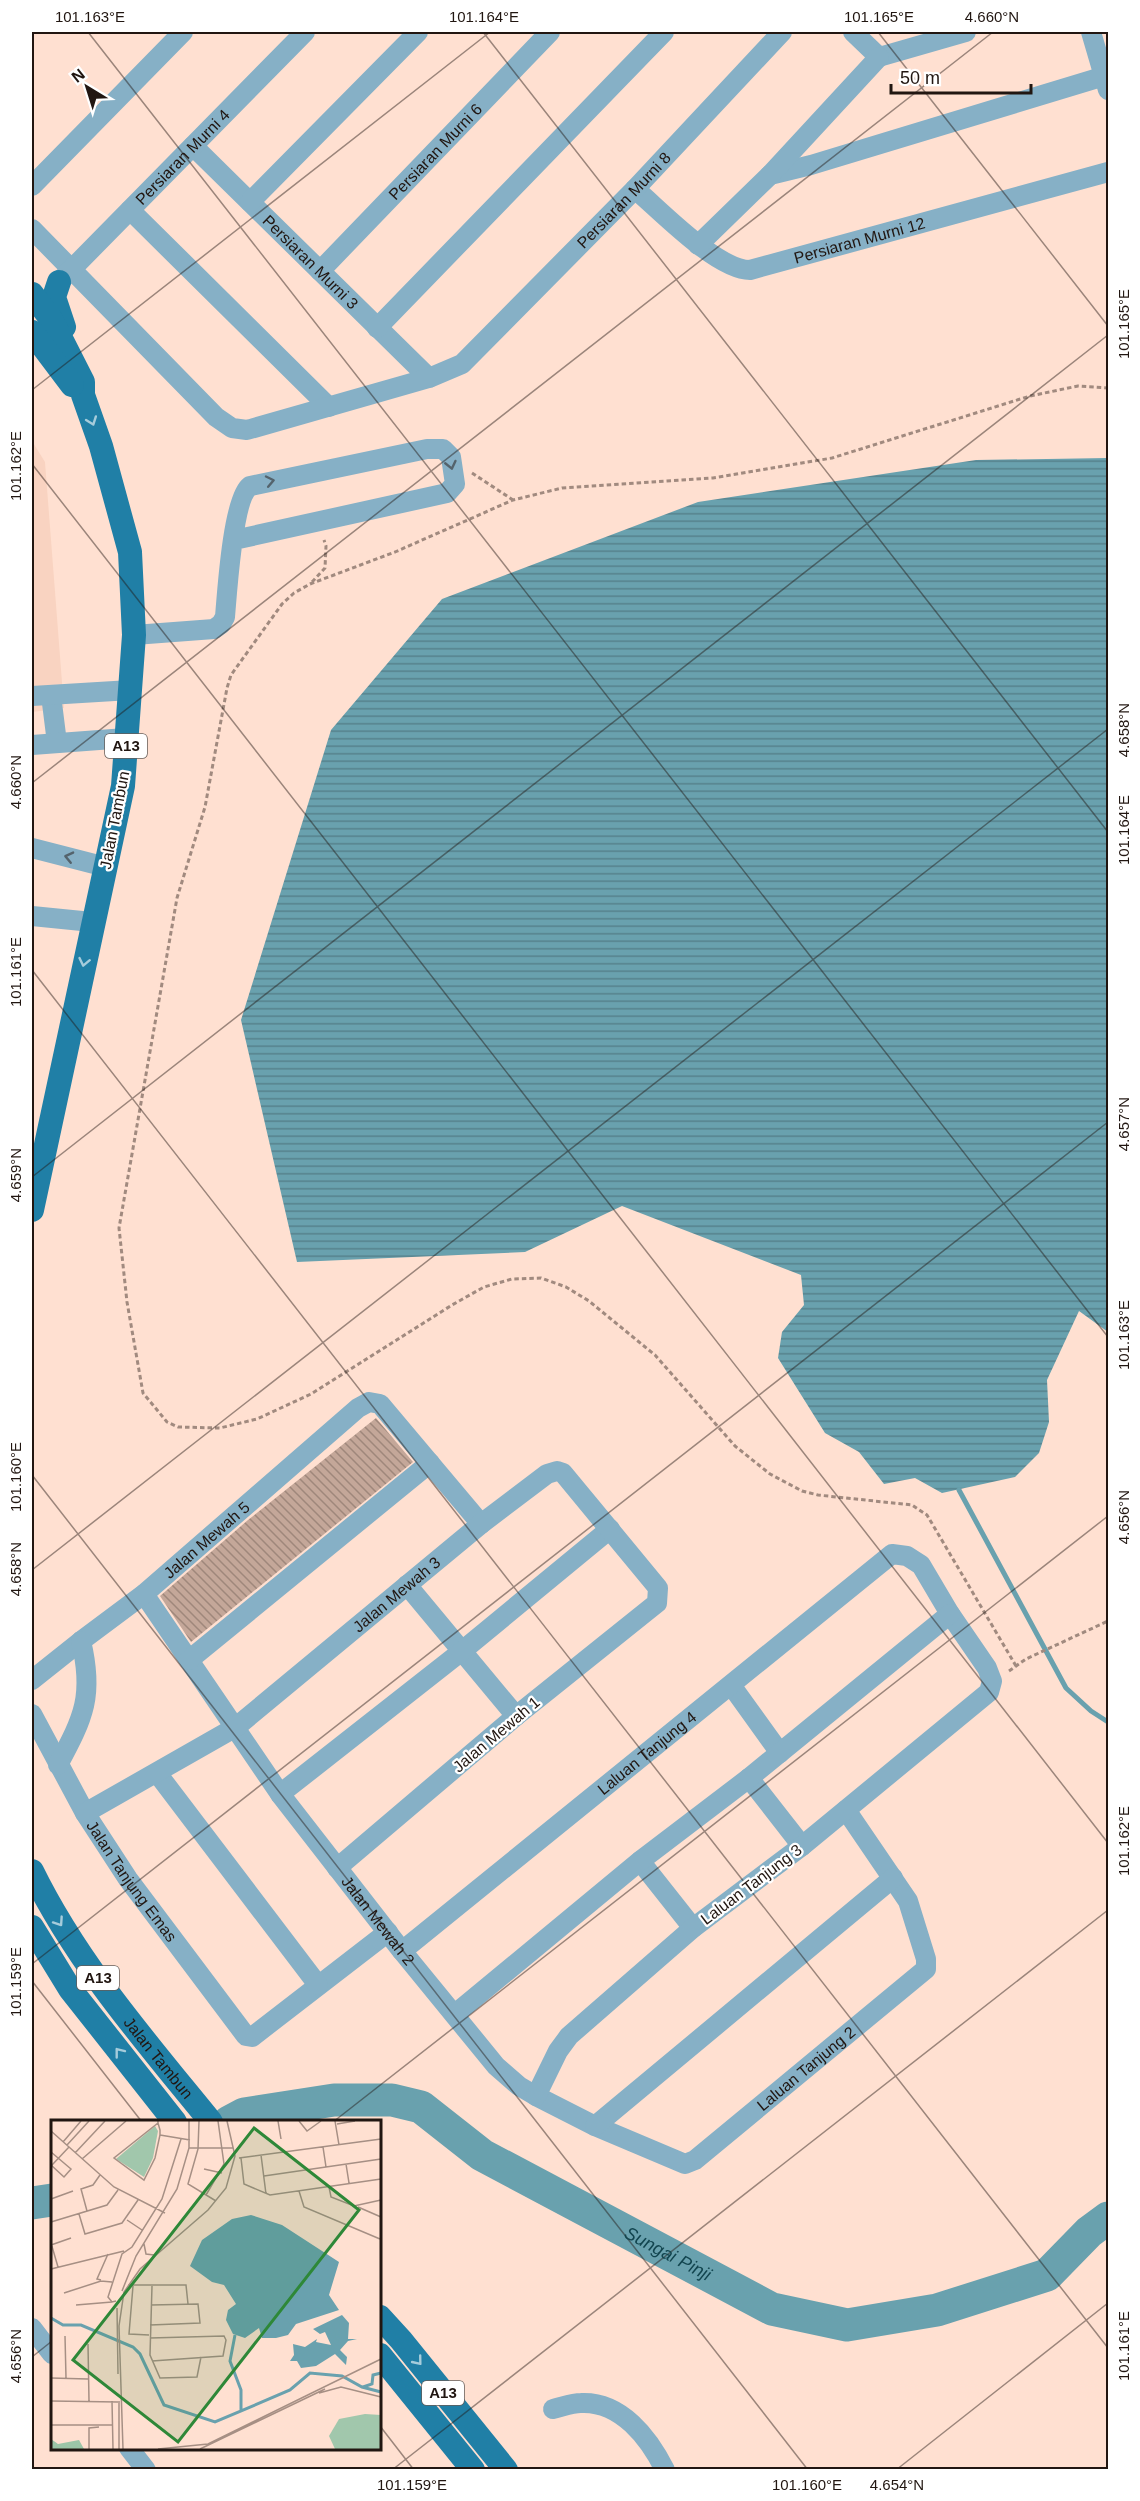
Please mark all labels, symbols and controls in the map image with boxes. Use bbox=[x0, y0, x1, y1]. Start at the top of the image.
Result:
text: 101.163°E bbox=[55, 8, 125, 25]
text: 101.164°E bbox=[449, 8, 519, 25]
text: 101.165°E bbox=[844, 8, 914, 25]
text: 4.660°N bbox=[965, 8, 1019, 25]
north arrow bbox=[57, 57, 117, 117]
scale bar bbox=[891, 57, 1030, 95]
text: N bbox=[68, 65, 88, 86]
text: 50 m bbox=[900, 68, 940, 88]
street label: Persiaran Murni 6 bbox=[386, 100, 485, 203]
street label: Persiaran Murni 4 bbox=[132, 106, 233, 208]
street label: Persiaran Murni 8 bbox=[574, 149, 674, 252]
street label: Persiaran Murni 3 bbox=[259, 212, 361, 312]
street label: Persiaran Murni 12 bbox=[792, 214, 927, 267]
text: 101.165°E bbox=[1115, 289, 1132, 359]
one-way arrow bbox=[84, 415, 97, 425]
text: 101.162°E bbox=[7, 431, 24, 501]
one-way arrow bbox=[444, 460, 457, 470]
one-way arrow bbox=[265, 475, 275, 488]
text: 4.658°N bbox=[1115, 703, 1132, 757]
road number: A13 bbox=[105, 734, 147, 758]
text: 4.660°N bbox=[7, 755, 24, 809]
street label: Jalan Tambun bbox=[97, 770, 132, 870]
text: 101.164°E bbox=[1115, 795, 1132, 865]
one-way arrow bbox=[64, 851, 74, 864]
text: 101.161°E bbox=[7, 937, 24, 1007]
one-way arrow bbox=[78, 957, 91, 967]
text: 4.657°N bbox=[1115, 1097, 1132, 1151]
text: 4.659°N bbox=[7, 1148, 24, 1202]
text: 101.163°E bbox=[1115, 1300, 1132, 1370]
text: 101.160°E bbox=[7, 1442, 24, 1512]
text: 4.656°N bbox=[1115, 1490, 1132, 1544]
street label: Jalan Mewah 5 bbox=[161, 1498, 253, 1582]
text: 4.658°N bbox=[7, 1542, 24, 1596]
street label: Jalan Mewah 3 bbox=[350, 1554, 444, 1635]
street label: Jalan Mewah 1 bbox=[450, 1693, 543, 1775]
street label: Laluan Tanjung 4 bbox=[594, 1708, 700, 1798]
text: 101.162°E bbox=[1115, 1806, 1132, 1876]
street label: Jalan Tanjung Emas bbox=[83, 1818, 180, 1945]
street label: Laluan Tanjung 3 bbox=[698, 1841, 805, 1928]
street label: Jalan Mewah 2 bbox=[338, 1873, 418, 1969]
one-way arrow bbox=[52, 1916, 63, 1927]
text: 101.159°E bbox=[7, 1947, 24, 2017]
road number: A13 bbox=[77, 1966, 119, 1990]
street label: Jalan Tambun bbox=[120, 2014, 196, 2102]
street label: Laluan Tanjung 2 bbox=[754, 2023, 859, 2114]
one-way arrow bbox=[116, 2047, 127, 2058]
inset map bbox=[51, 2120, 381, 2450]
water label: Sungai Pinji bbox=[621, 2223, 715, 2285]
text: 101.161°E bbox=[1115, 2311, 1132, 2381]
text: 4.656°N bbox=[7, 2329, 24, 2383]
one-way arrow bbox=[410, 2355, 421, 2366]
road number: A13 bbox=[422, 2381, 464, 2405]
text: 101.159°E bbox=[377, 2476, 447, 2493]
text: 101.160°E bbox=[772, 2476, 842, 2493]
text: 4.654°N bbox=[870, 2476, 924, 2493]

